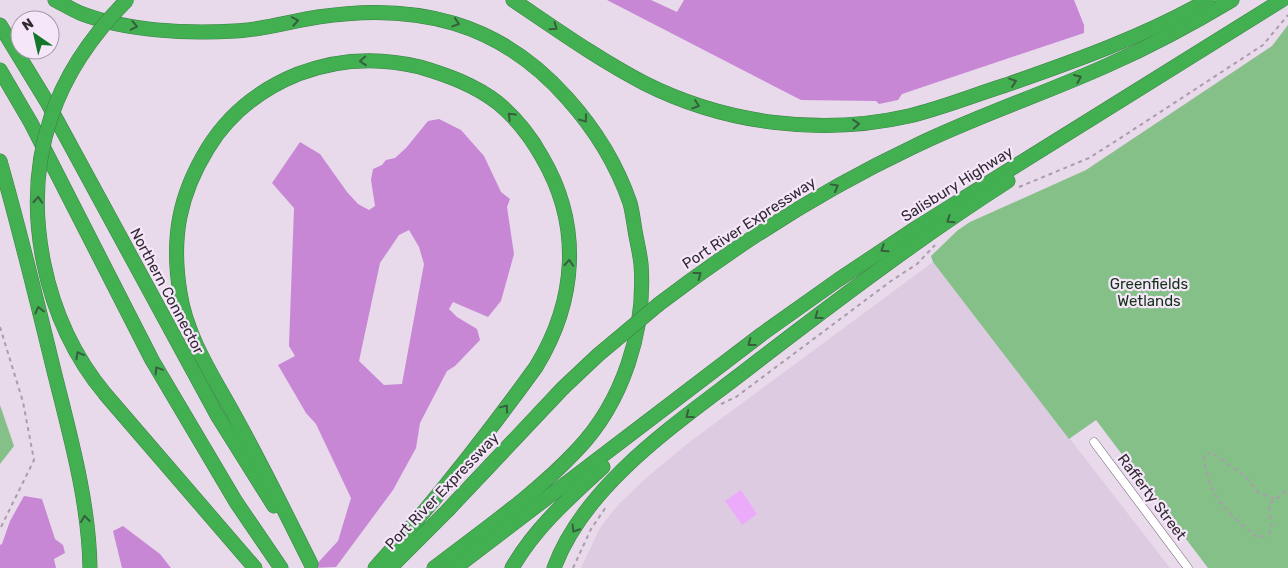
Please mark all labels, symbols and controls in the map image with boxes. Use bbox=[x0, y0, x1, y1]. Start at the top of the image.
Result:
north arrow bbox=[10, 10, 60, 60]
text: N bbox=[19, 15, 37, 35]
one-way arrow bbox=[291, 17, 300, 27]
one-way arrow bbox=[451, 17, 459, 27]
one-way arrow bbox=[130, 20, 138, 31]
one-way arrow bbox=[548, 21, 558, 30]
one-way arrow bbox=[359, 55, 367, 66]
one-way arrow bbox=[1074, 73, 1082, 83]
one-way arrow bbox=[1008, 78, 1016, 88]
one-way arrow bbox=[691, 99, 700, 109]
one-way arrow bbox=[508, 113, 517, 122]
one-way arrow bbox=[578, 113, 587, 123]
one-way arrow bbox=[852, 118, 860, 129]
street label: Salisbury Highway bbox=[898, 142, 1016, 226]
street label: Port River Expressway bbox=[679, 173, 819, 273]
one-way arrow bbox=[829, 183, 838, 193]
one-way arrow bbox=[33, 196, 43, 204]
one-way arrow bbox=[946, 214, 955, 223]
street label: Northern Connector bbox=[126, 225, 208, 357]
one-way arrow bbox=[880, 243, 889, 252]
one-way arrow bbox=[564, 258, 575, 266]
one-way arrow bbox=[692, 272, 701, 280]
park label: Greenfields Wetlands bbox=[1110, 275, 1189, 310]
one-way arrow bbox=[34, 305, 45, 314]
one-way arrow bbox=[815, 310, 824, 318]
one-way arrow bbox=[747, 337, 757, 346]
one-way arrow bbox=[75, 351, 85, 360]
one-way arrow bbox=[155, 366, 165, 375]
one-way arrow bbox=[500, 405, 508, 414]
one-way arrow bbox=[686, 409, 695, 417]
street label: Port River Expressway bbox=[381, 429, 503, 553]
street label: Rafferty Street bbox=[1114, 450, 1190, 544]
one-way arrow bbox=[80, 515, 91, 523]
one-way arrow bbox=[572, 523, 581, 532]

